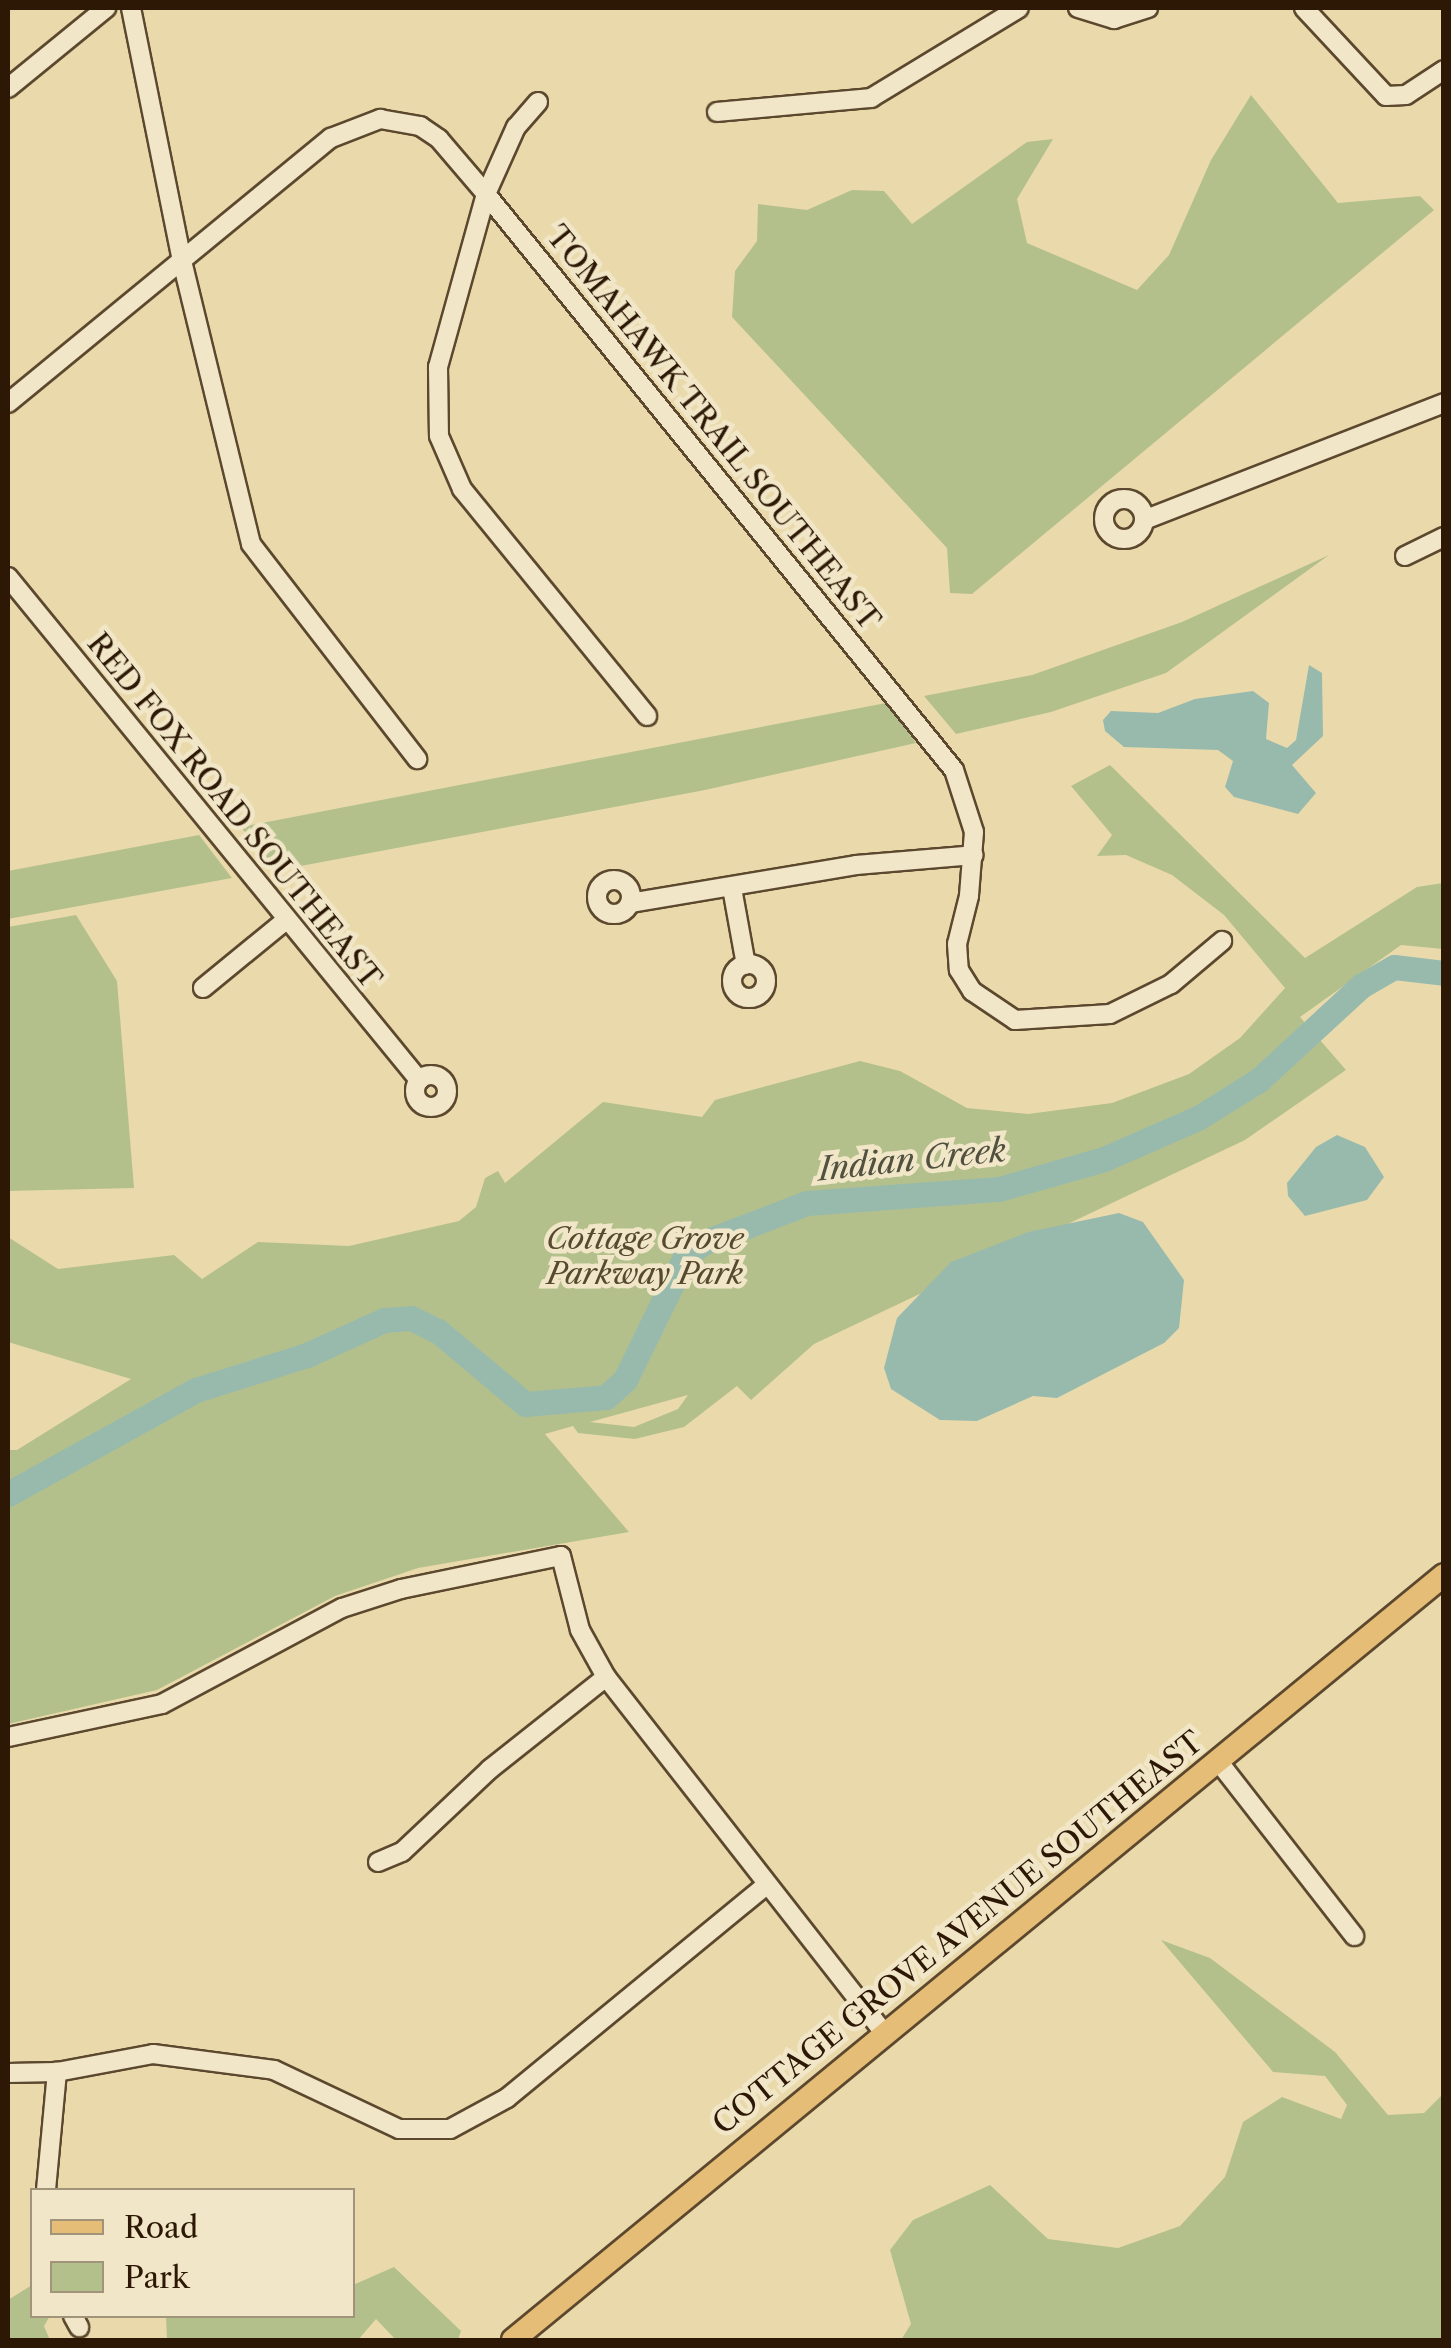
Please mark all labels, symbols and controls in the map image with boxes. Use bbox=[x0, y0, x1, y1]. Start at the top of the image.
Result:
street label: TOMAHAWK TRAIL SOUTHEAST bbox=[538, 218, 888, 638]
street label: RED FOX ROAD SOUTHEAST bbox=[79, 626, 389, 996]
water label: Indian Creek bbox=[816, 1131, 1008, 1189]
park label: Cottage Grove Parkway Park bbox=[546, 1221, 744, 1292]
street label: COTTAGE GROVE AVENUE SOUTHEAST bbox=[705, 1724, 1211, 2142]
legend bbox=[30, 2188, 355, 2318]
text: Road bbox=[124, 2209, 198, 2246]
text: Park bbox=[124, 2259, 189, 2296]

